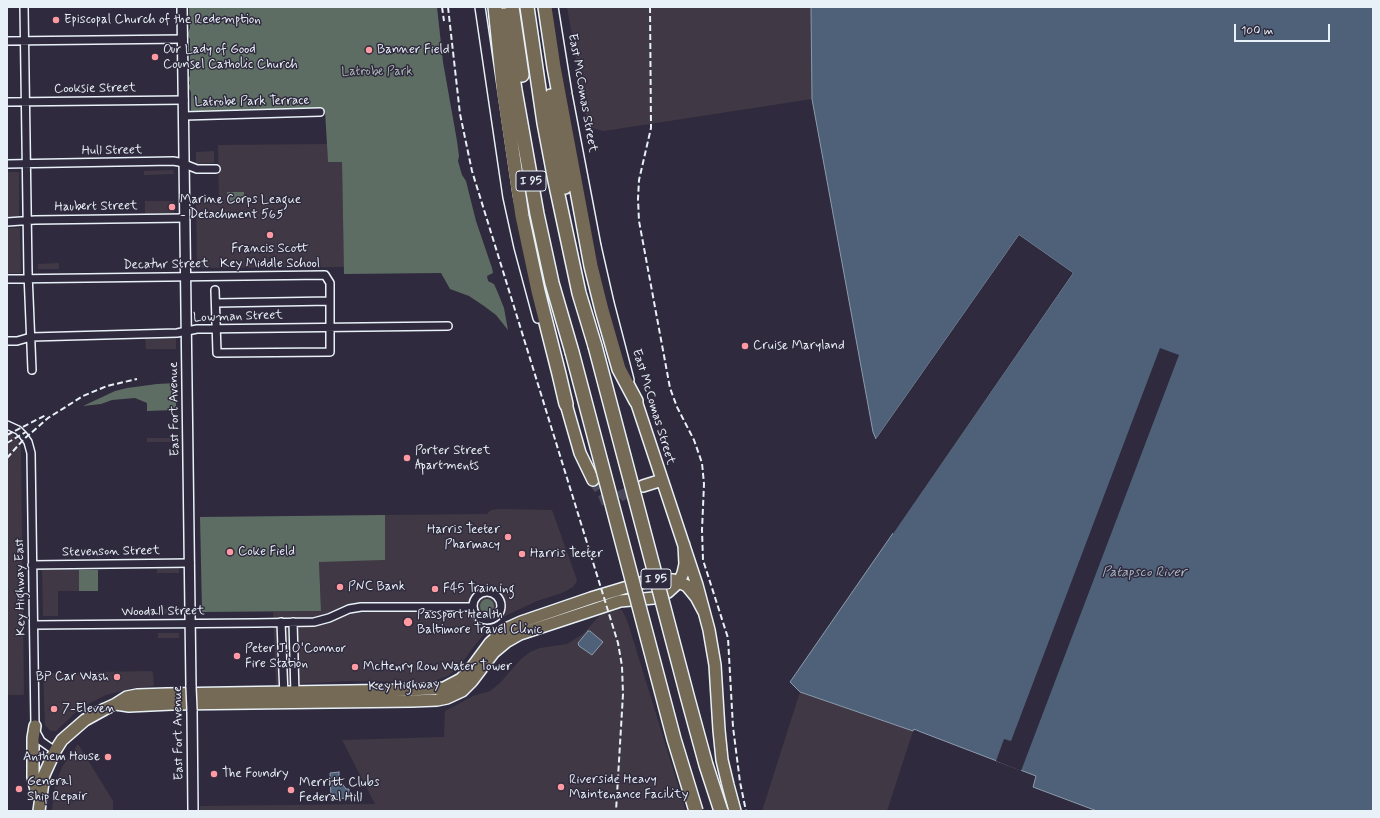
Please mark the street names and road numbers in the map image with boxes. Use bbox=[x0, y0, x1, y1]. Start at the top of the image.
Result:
street label: East McComas Street bbox=[564, 32, 600, 154]
street label: Cooksie Street bbox=[54, 80, 136, 98]
street label: Latrobe Park Terrace bbox=[194, 93, 310, 111]
street label: Hull Street bbox=[81, 143, 143, 159]
road number: I 95 bbox=[516, 171, 546, 191]
street label: Haubert Street bbox=[54, 198, 138, 216]
street label: Decatur Street bbox=[123, 256, 209, 274]
street label: Lowman Street bbox=[193, 308, 283, 326]
street label: East McComas Street bbox=[628, 347, 678, 467]
street label: East Fort Avenue bbox=[166, 362, 184, 456]
street label: Key Highway East bbox=[12, 538, 30, 636]
street label: Stevenson Street bbox=[62, 543, 160, 561]
road number: I 95 bbox=[641, 569, 671, 589]
street label: Woodall Street bbox=[121, 603, 205, 621]
street label: Key Highway bbox=[368, 677, 440, 695]
street label: East Fort Avenue bbox=[170, 686, 188, 780]

